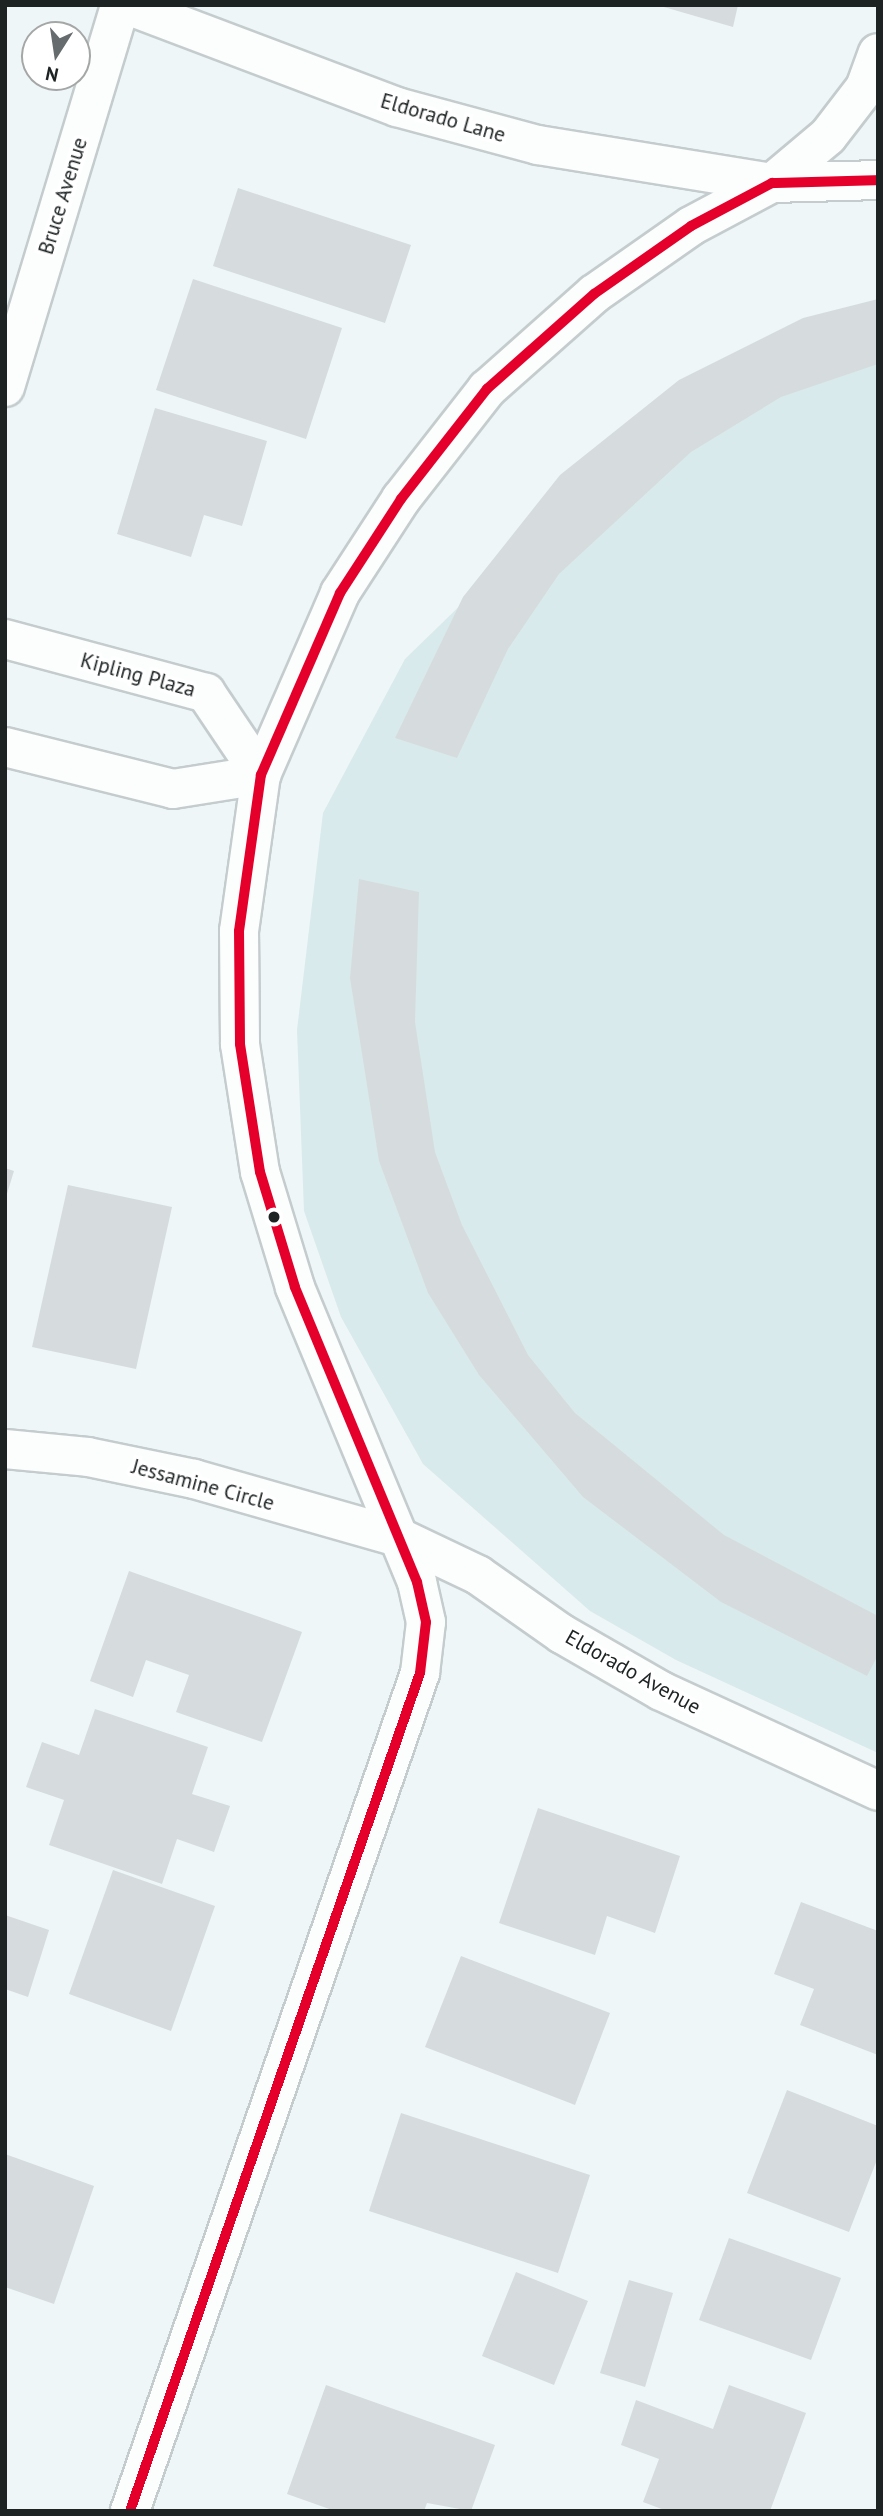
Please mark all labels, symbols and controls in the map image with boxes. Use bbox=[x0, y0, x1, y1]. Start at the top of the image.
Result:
north arrow bbox=[21, 21, 91, 91]
text: N bbox=[43, 62, 61, 88]
street label: Eldorado Lane bbox=[378, 88, 508, 148]
street label: Bruce Avenue bbox=[33, 134, 93, 258]
street label: Kipling Plaza bbox=[78, 648, 198, 702]
unlabelled marker bbox=[267, 1210, 281, 1224]
street label: Jessamine Circle bbox=[129, 1454, 277, 1516]
street label: Eldorado Avenue bbox=[561, 1624, 705, 1720]

